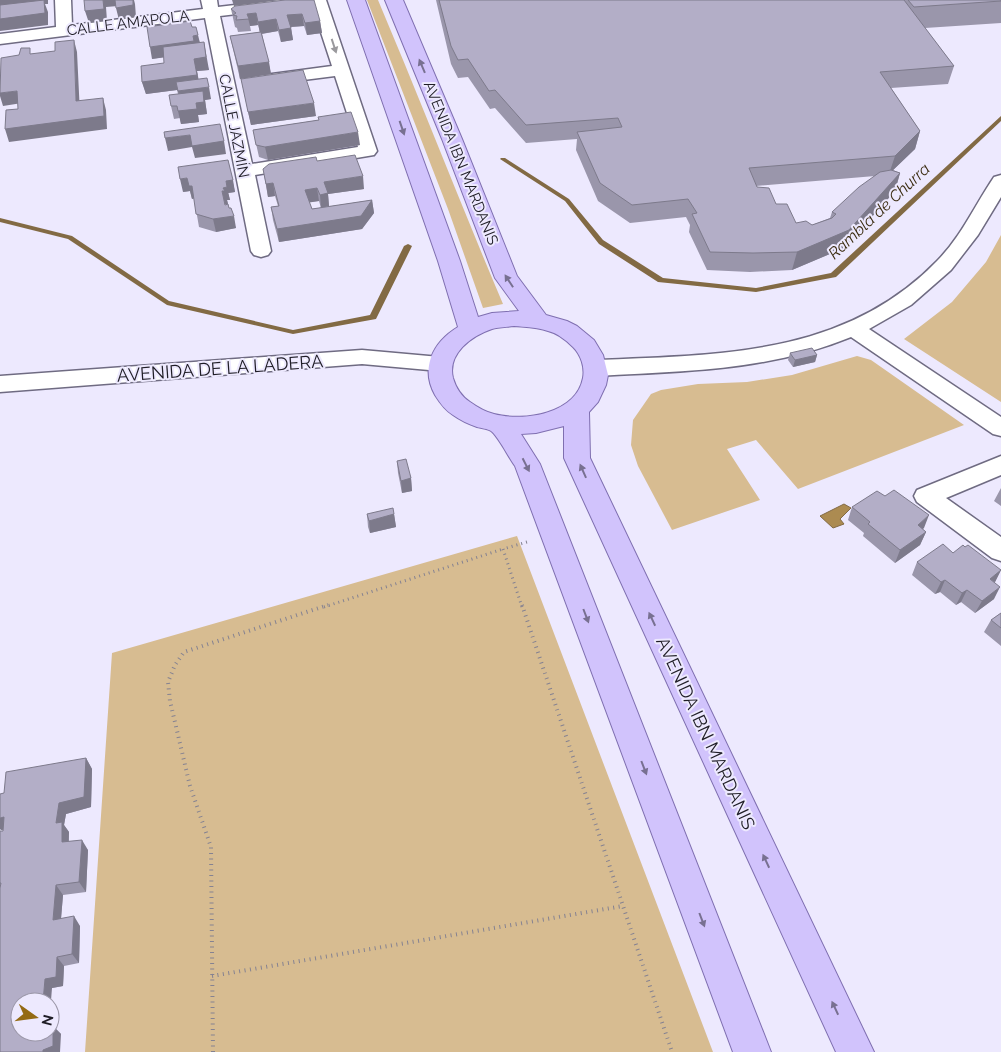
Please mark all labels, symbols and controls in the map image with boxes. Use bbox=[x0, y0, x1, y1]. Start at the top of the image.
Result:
street label: CALLE AMAPOLA bbox=[66, 7, 190, 39]
one-way arrow bbox=[330, 39, 338, 54]
one-way arrow bbox=[417, 59, 425, 73]
street label: CALLE JAZMÍN bbox=[215, 73, 253, 179]
street label: AVENIDA IBN MARDANIS bbox=[420, 79, 502, 247]
one-way arrow bbox=[398, 121, 406, 136]
water label: Rambla de Churra bbox=[824, 159, 934, 263]
one-way arrow bbox=[504, 274, 514, 288]
street label: AVENIDA DE LA LADERA bbox=[116, 350, 324, 386]
one-way arrow bbox=[522, 458, 530, 472]
one-way arrow bbox=[579, 464, 587, 478]
one-way arrow bbox=[582, 609, 590, 623]
one-way arrow bbox=[648, 611, 657, 626]
street label: AVENIDA IBN MARDANIS bbox=[652, 633, 760, 833]
one-way arrow bbox=[640, 761, 648, 776]
one-way arrow bbox=[761, 854, 769, 868]
one-way arrow bbox=[699, 912, 706, 927]
north arrow bbox=[10, 992, 60, 1042]
one-way arrow bbox=[830, 1001, 838, 1015]
text: N bbox=[39, 1013, 57, 1027]

